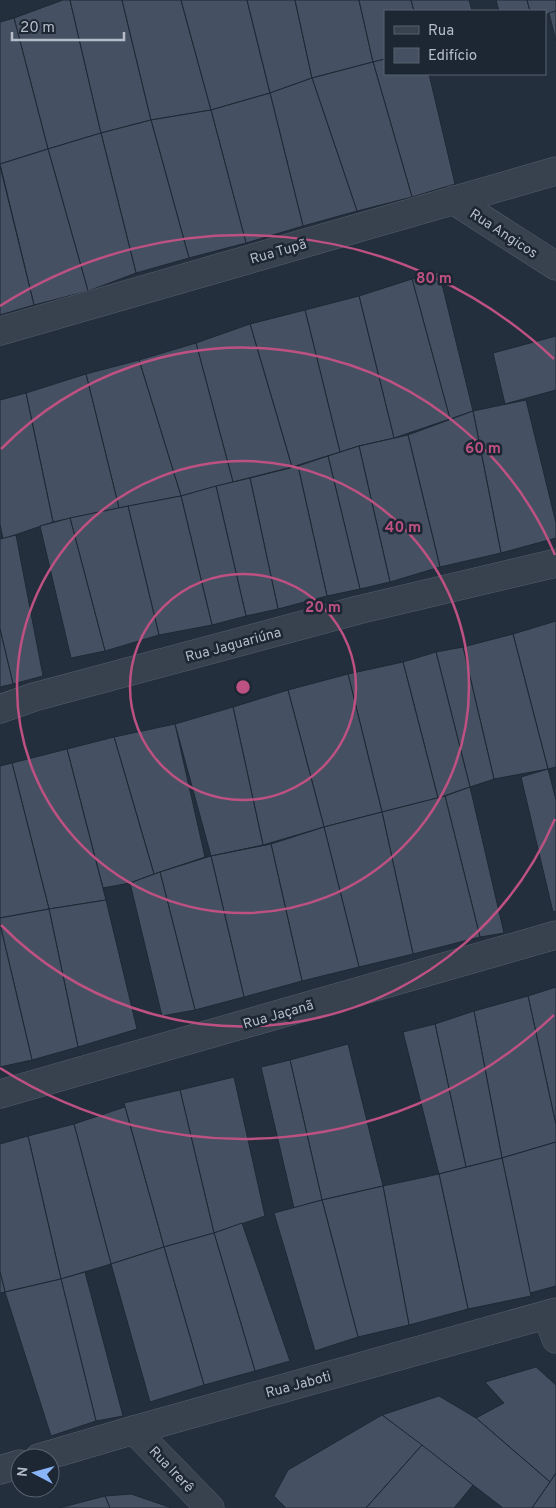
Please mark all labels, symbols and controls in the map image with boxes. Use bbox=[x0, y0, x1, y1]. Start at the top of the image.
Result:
scale bar bbox=[12, 10, 125, 42]
legend bbox=[384, 10, 546, 75]
text: 20 m bbox=[20, 19, 55, 38]
text: Rua bbox=[428, 22, 454, 41]
text: Edifício bbox=[428, 47, 477, 66]
street label: Rua Angicos bbox=[466, 206, 540, 263]
street label: Rua Tupã bbox=[248, 236, 309, 269]
text: 80 m bbox=[416, 270, 452, 289]
text: 60 m bbox=[465, 440, 501, 459]
text: 40 m bbox=[385, 519, 421, 538]
text: 20 m bbox=[305, 599, 341, 618]
street label: Rua Jaguariúna bbox=[184, 624, 283, 666]
centre of rings bbox=[234, 678, 252, 696]
street label: Rua Jaçanã bbox=[241, 997, 316, 1034]
street label: Rua Jaboti bbox=[264, 1369, 333, 1402]
street label: Rua Irerê bbox=[145, 1443, 197, 1497]
north arrow bbox=[10, 1448, 60, 1498]
text: N bbox=[15, 1466, 33, 1478]

